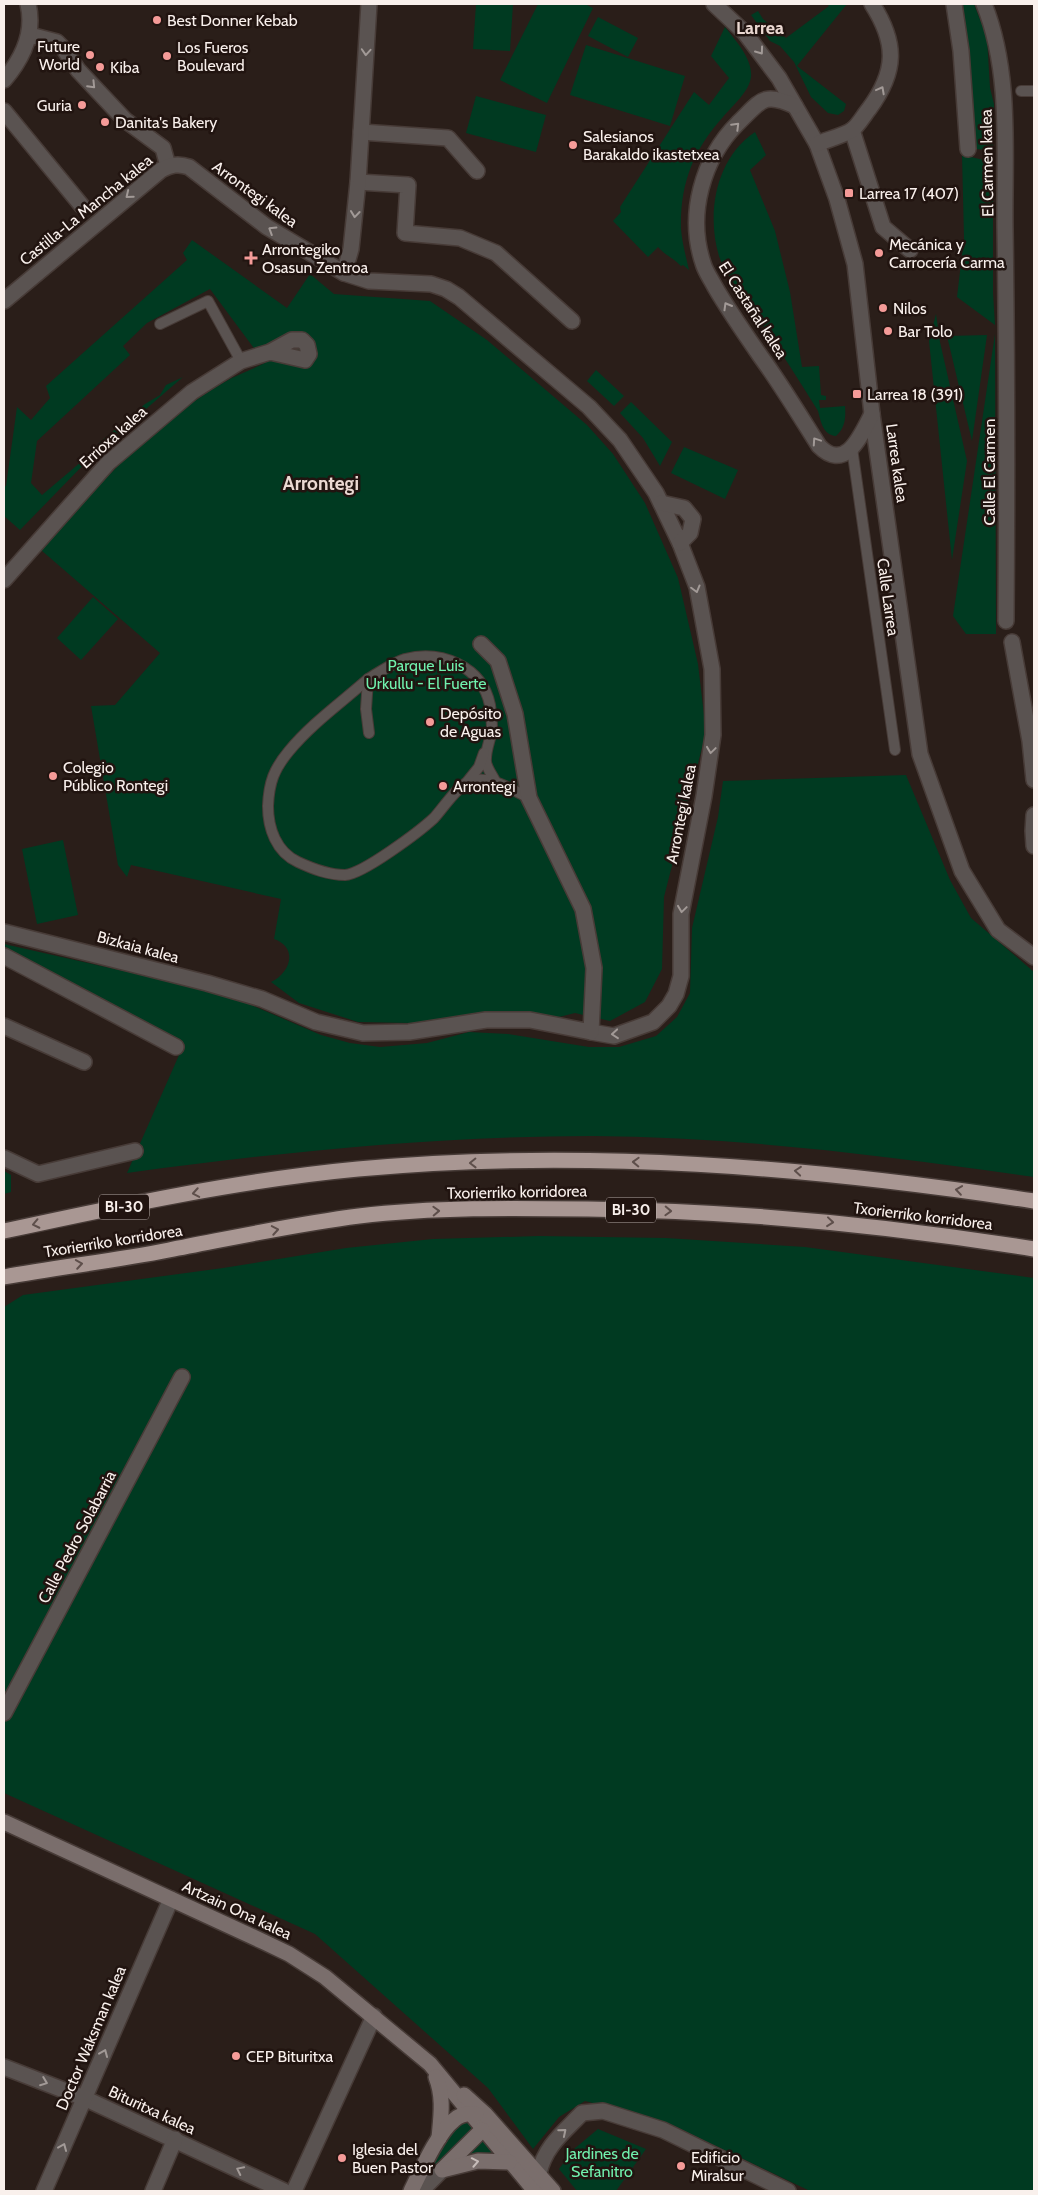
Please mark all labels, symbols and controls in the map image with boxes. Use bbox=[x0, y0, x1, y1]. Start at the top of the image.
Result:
place label: Best Donner Kebab bbox=[167, 11, 298, 30]
marker: Best Donner Kebab bbox=[151, 14, 163, 26]
district label: Larrea bbox=[736, 17, 784, 39]
place label: Future World bbox=[37, 37, 80, 74]
place label: Los Fueros Boulevard bbox=[177, 38, 249, 75]
one-way arrow bbox=[754, 45, 763, 55]
marker: Future World bbox=[84, 49, 96, 61]
one-way arrow bbox=[360, 49, 371, 57]
marker: Los Fueros Boulevard bbox=[161, 50, 173, 62]
place label: Kiba bbox=[110, 58, 140, 77]
marker: Kiba bbox=[94, 61, 106, 73]
one-way arrow bbox=[86, 79, 95, 88]
one-way arrow bbox=[875, 87, 885, 96]
place label: Guria bbox=[37, 96, 72, 115]
marker: Guria bbox=[76, 99, 88, 111]
street label: El Carmen kalea bbox=[977, 109, 997, 217]
place label: Danita's Bakery bbox=[115, 113, 217, 132]
marker: Danita's Bakery bbox=[99, 116, 111, 128]
one-way arrow bbox=[730, 123, 739, 132]
place label: Salesianos Barakaldo ikastetxea bbox=[583, 127, 720, 164]
marker: Salesianos Barakaldo ikastetxea bbox=[567, 139, 579, 151]
street label: Castilla-La Mancha kalea bbox=[16, 150, 156, 269]
street label: Arrontegi kalea bbox=[209, 157, 301, 231]
place label: Larrea 17 (407) bbox=[859, 184, 959, 203]
marker: Larrea 17 (407) bbox=[843, 187, 855, 199]
one-way arrow bbox=[126, 190, 135, 199]
one-way arrow bbox=[350, 211, 361, 219]
one-way arrow bbox=[268, 226, 277, 236]
place label: Mecánica y Carrocería Carma bbox=[889, 235, 1005, 272]
place label: Arrontegiko Osasun Zentroa bbox=[262, 240, 368, 277]
marker: Mecánica y Carrocería Carma bbox=[873, 247, 885, 259]
marker: Arrontegiko Osasun Zentroa bbox=[244, 251, 258, 265]
street label: El Castañal kalea bbox=[715, 258, 792, 362]
place label: Nilos bbox=[893, 299, 927, 318]
one-way arrow bbox=[723, 302, 733, 311]
marker: Nilos bbox=[877, 302, 889, 314]
place label: Bar Tolo bbox=[898, 322, 953, 341]
marker: Bar Tolo bbox=[882, 325, 894, 337]
place label: Larrea 18 (391) bbox=[867, 385, 963, 404]
marker: Larrea 18 (391) bbox=[851, 388, 863, 400]
street label: Errioxa kalea bbox=[75, 402, 151, 472]
street label: Calle El Carmen bbox=[980, 419, 999, 525]
street label: Larrea kalea bbox=[882, 422, 912, 504]
one-way arrow bbox=[813, 438, 822, 447]
district label: Arrontegi bbox=[283, 472, 359, 495]
street label: Calle Larrea bbox=[873, 557, 903, 637]
one-way arrow bbox=[690, 584, 701, 593]
park label: Parque Luis Urkullu - El Fuerte bbox=[366, 656, 487, 693]
place label: Depósito de Aguas bbox=[440, 704, 502, 741]
marker: Depósito de Aguas bbox=[424, 716, 436, 728]
one-way arrow bbox=[706, 746, 717, 754]
place label: Colegio Público Rontegi bbox=[63, 758, 168, 795]
street label: Arrontegi kalea bbox=[662, 763, 700, 865]
marker: Colegio Público Rontegi bbox=[47, 770, 59, 782]
place label: Arrontegi bbox=[453, 777, 516, 796]
marker: Arrontegi bbox=[437, 780, 449, 792]
one-way arrow bbox=[677, 906, 688, 914]
street label: Bizkaia kalea bbox=[95, 927, 181, 967]
one-way arrow bbox=[610, 1028, 618, 1039]
one-way arrow bbox=[631, 1157, 639, 1167]
one-way arrow bbox=[469, 1158, 476, 1168]
one-way arrow bbox=[794, 1166, 802, 1177]
street label: Txorierriko korridorea bbox=[447, 1181, 588, 1203]
one-way arrow bbox=[955, 1185, 963, 1196]
one-way arrow bbox=[192, 1188, 200, 1198]
road number: BI-30 bbox=[99, 1194, 149, 1220]
road number: BI-30 bbox=[606, 1198, 656, 1222]
street label: Txorierriko korridorea bbox=[852, 1198, 994, 1234]
one-way arrow bbox=[432, 1206, 440, 1217]
one-way arrow bbox=[665, 1206, 673, 1216]
one-way arrow bbox=[827, 1217, 835, 1228]
one-way arrow bbox=[32, 1218, 41, 1229]
street label: Txorierriko korridorea bbox=[42, 1221, 184, 1261]
one-way arrow bbox=[270, 1225, 279, 1235]
one-way arrow bbox=[75, 1260, 83, 1270]
street label: Calle Pedro Solabarria bbox=[34, 1467, 120, 1607]
street label: Artzain Ona kalea bbox=[179, 1876, 295, 1944]
street label: Doctor Waksman kalea bbox=[52, 1963, 130, 2113]
place label: CEP Bituritxa bbox=[246, 2047, 333, 2066]
one-way arrow bbox=[97, 2049, 108, 2058]
marker: CEP Bituritxa bbox=[230, 2050, 242, 2062]
one-way arrow bbox=[39, 2076, 48, 2086]
street label: Bituritxa kalea bbox=[106, 2082, 199, 2139]
one-way arrow bbox=[557, 2130, 566, 2138]
place label: Iglesia del Buen Pastor bbox=[352, 2140, 434, 2177]
one-way arrow bbox=[58, 2143, 68, 2151]
park label: Jardines de Sefanitro bbox=[564, 2144, 639, 2181]
place label: Edificio Miralsur bbox=[691, 2148, 745, 2185]
marker: Iglesia del Buen Pastor bbox=[336, 2152, 348, 2164]
one-way arrow bbox=[471, 2157, 480, 2168]
marker: Edificio Miralsur bbox=[675, 2160, 687, 2172]
one-way arrow bbox=[236, 2166, 245, 2176]

